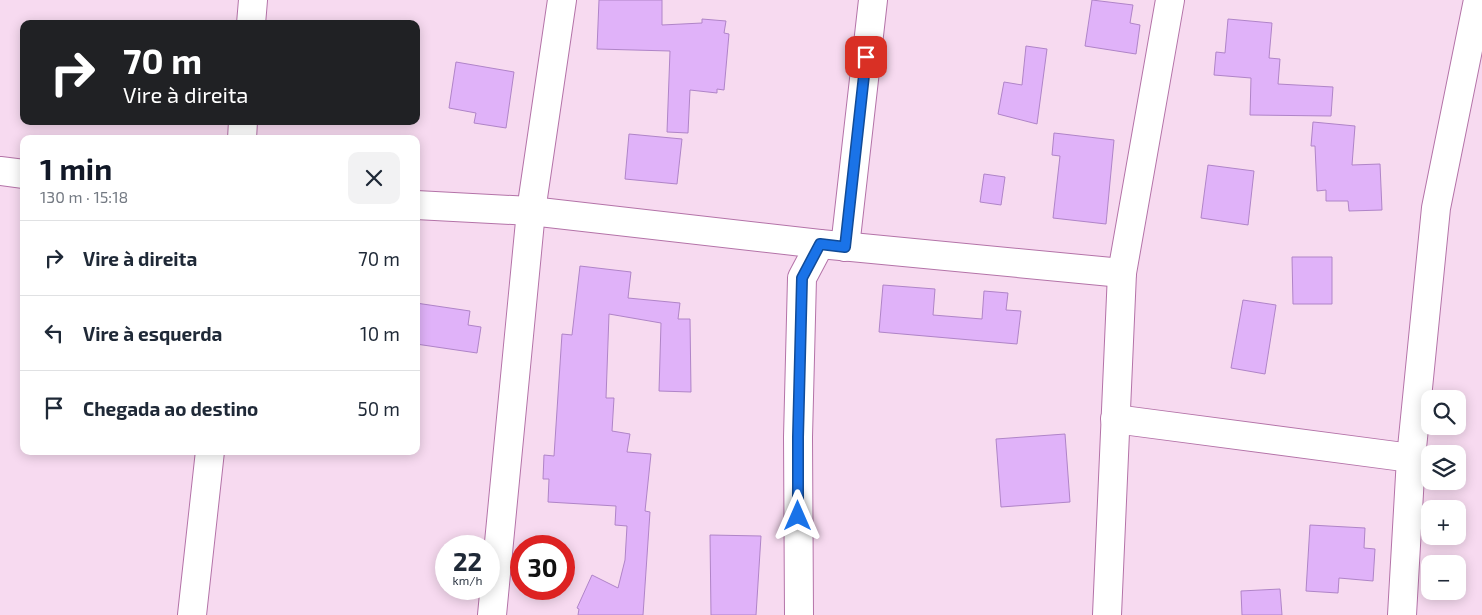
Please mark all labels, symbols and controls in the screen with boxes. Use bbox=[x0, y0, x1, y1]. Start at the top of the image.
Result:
pin bbox=[845, 36, 887, 78]
text: 70 m bbox=[123, 39, 202, 81]
icon: right bbox=[40, 40, 105, 105]
icon: arrive bbox=[852, 43, 880, 71]
text: Vire à direita bbox=[123, 81, 248, 107]
text: 1 min bbox=[40, 150, 112, 186]
button: close bbox=[348, 152, 400, 204]
text: 130 m · 15:18 bbox=[40, 187, 128, 206]
icon: right bbox=[40, 244, 68, 272]
text: Vire à direita bbox=[83, 247, 197, 270]
text: 70 m bbox=[358, 247, 400, 270]
icon: left bbox=[40, 319, 68, 347]
text: Vire à esquerda bbox=[83, 322, 222, 345]
text: 10 m bbox=[360, 322, 400, 345]
map controls bbox=[1421, 390, 1466, 600]
button: search bbox=[1421, 390, 1466, 435]
icon: arrive bbox=[40, 394, 68, 422]
text: Chegada ao destino bbox=[83, 397, 258, 420]
text: 50 m bbox=[357, 397, 400, 420]
button: layers bbox=[1421, 445, 1466, 490]
position arrow bbox=[771, 489, 823, 541]
button: + bbox=[1421, 500, 1466, 545]
speed limit sign: 30 bbox=[510, 535, 575, 600]
text: 22 bbox=[453, 546, 482, 576]
button: − bbox=[1421, 555, 1466, 600]
text: km/h bbox=[453, 573, 482, 587]

